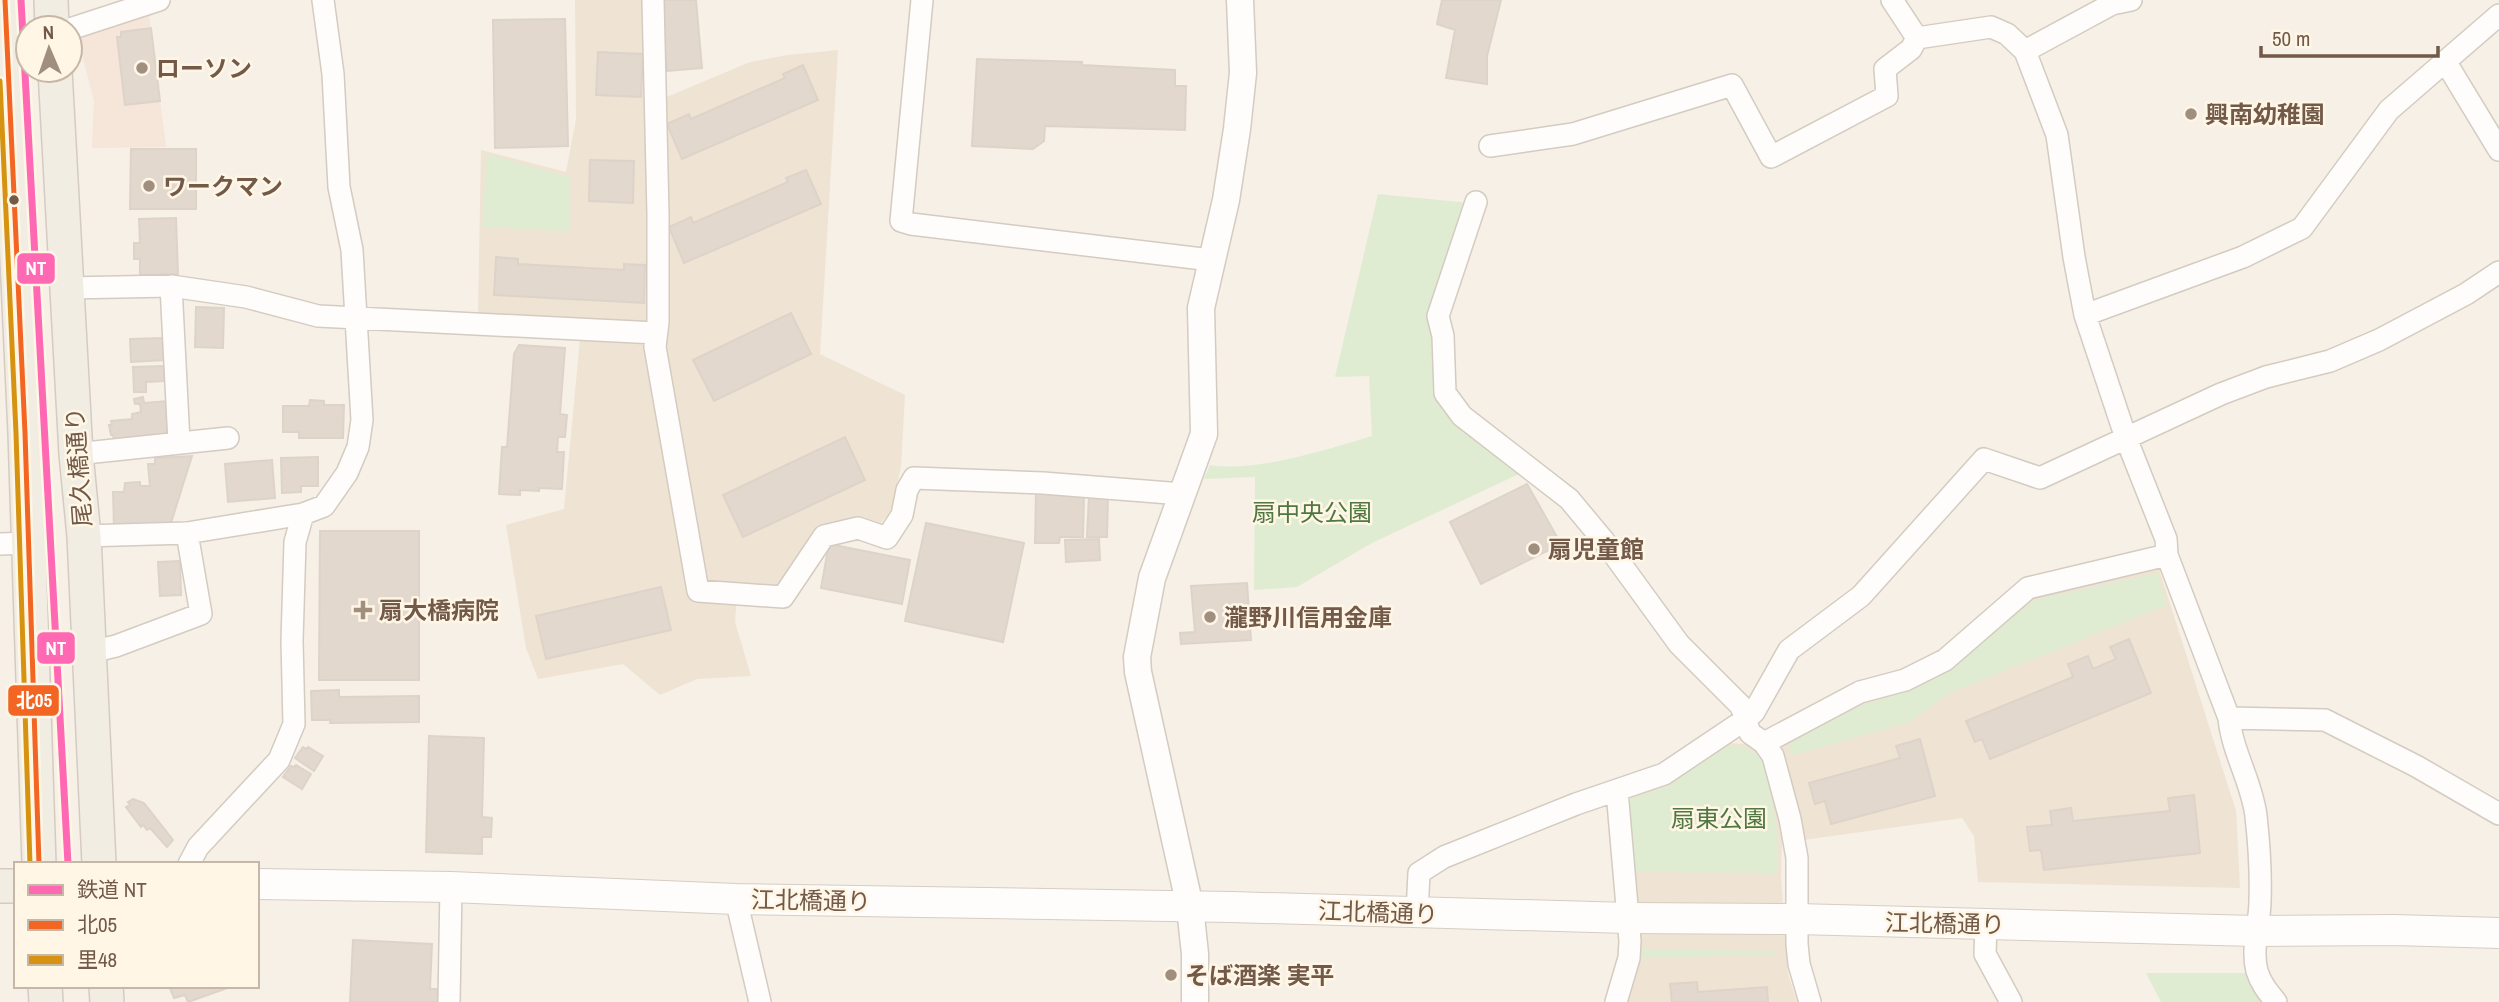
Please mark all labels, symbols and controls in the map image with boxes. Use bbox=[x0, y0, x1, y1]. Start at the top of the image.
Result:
north arrow bbox=[14, 14, 84, 84]
scale bar bbox=[2261, 14, 2438, 58]
text: N bbox=[42, 19, 54, 45]
text: 50 m bbox=[2272, 24, 2310, 53]
place label: ローソン bbox=[156, 52, 252, 84]
marker: ローソン bbox=[134, 60, 150, 76]
place label: 興南幼稚園 bbox=[2205, 98, 2325, 130]
marker: 興南幼稚園 bbox=[2183, 106, 2199, 122]
place label: ワークマン bbox=[163, 170, 283, 202]
marker: ワークマン bbox=[141, 178, 157, 194]
unlabelled marker bbox=[7, 193, 21, 207]
line badge: NT bbox=[16, 252, 56, 285]
text: NT bbox=[26, 255, 47, 281]
street label: 尾久橋通り bbox=[58, 406, 98, 528]
park label: 扇中央公園 bbox=[1252, 496, 1372, 528]
place label: 扇児童館 bbox=[1548, 533, 1644, 565]
marker: 扇児童館 bbox=[1526, 541, 1542, 557]
place label: 扇大橋病院 bbox=[379, 594, 499, 626]
marker: 扇大橋病院 bbox=[353, 600, 373, 620]
place label: 瀧野川信用金庫 bbox=[1224, 601, 1392, 633]
marker: 瀧野川信用金庫 bbox=[1202, 609, 1218, 625]
line badge: NT bbox=[36, 631, 76, 665]
text: NT bbox=[46, 635, 67, 661]
line badge: 北05 bbox=[7, 684, 60, 717]
text: 北05 bbox=[16, 687, 53, 713]
park label: 扇東公園 bbox=[1671, 802, 1767, 834]
legend bbox=[14, 862, 259, 988]
text: 鉄道 NT bbox=[77, 875, 147, 904]
street label: 江北橋通り bbox=[751, 883, 871, 917]
street label: 江北橋通り bbox=[1317, 894, 1439, 930]
street label: 江北橋通り bbox=[1885, 906, 2005, 940]
text: 北05 bbox=[77, 910, 117, 939]
text: 里48 bbox=[77, 945, 117, 974]
place label: そば酒楽 実平 bbox=[1185, 959, 1334, 991]
marker: そば酒楽 実平 bbox=[1163, 967, 1179, 983]

